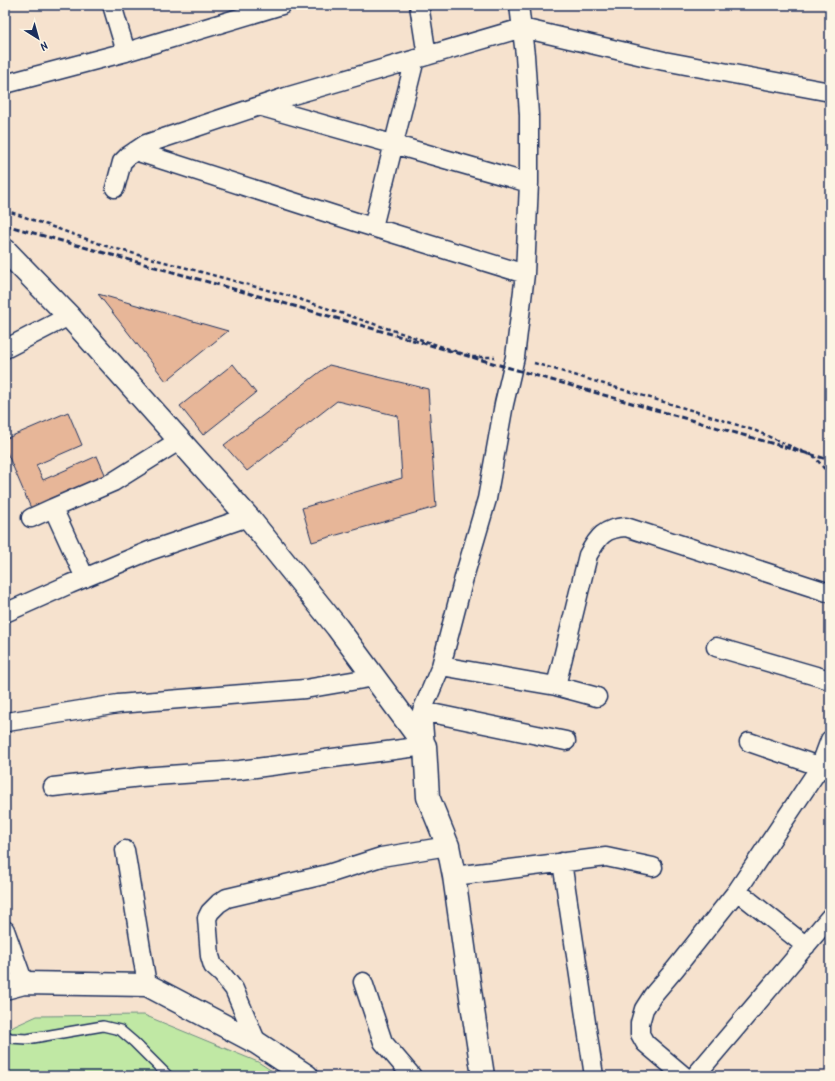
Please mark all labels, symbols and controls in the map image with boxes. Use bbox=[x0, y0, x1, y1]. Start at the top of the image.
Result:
north arrow bbox=[18, 18, 58, 58]
text: N bbox=[35, 36, 52, 54]

